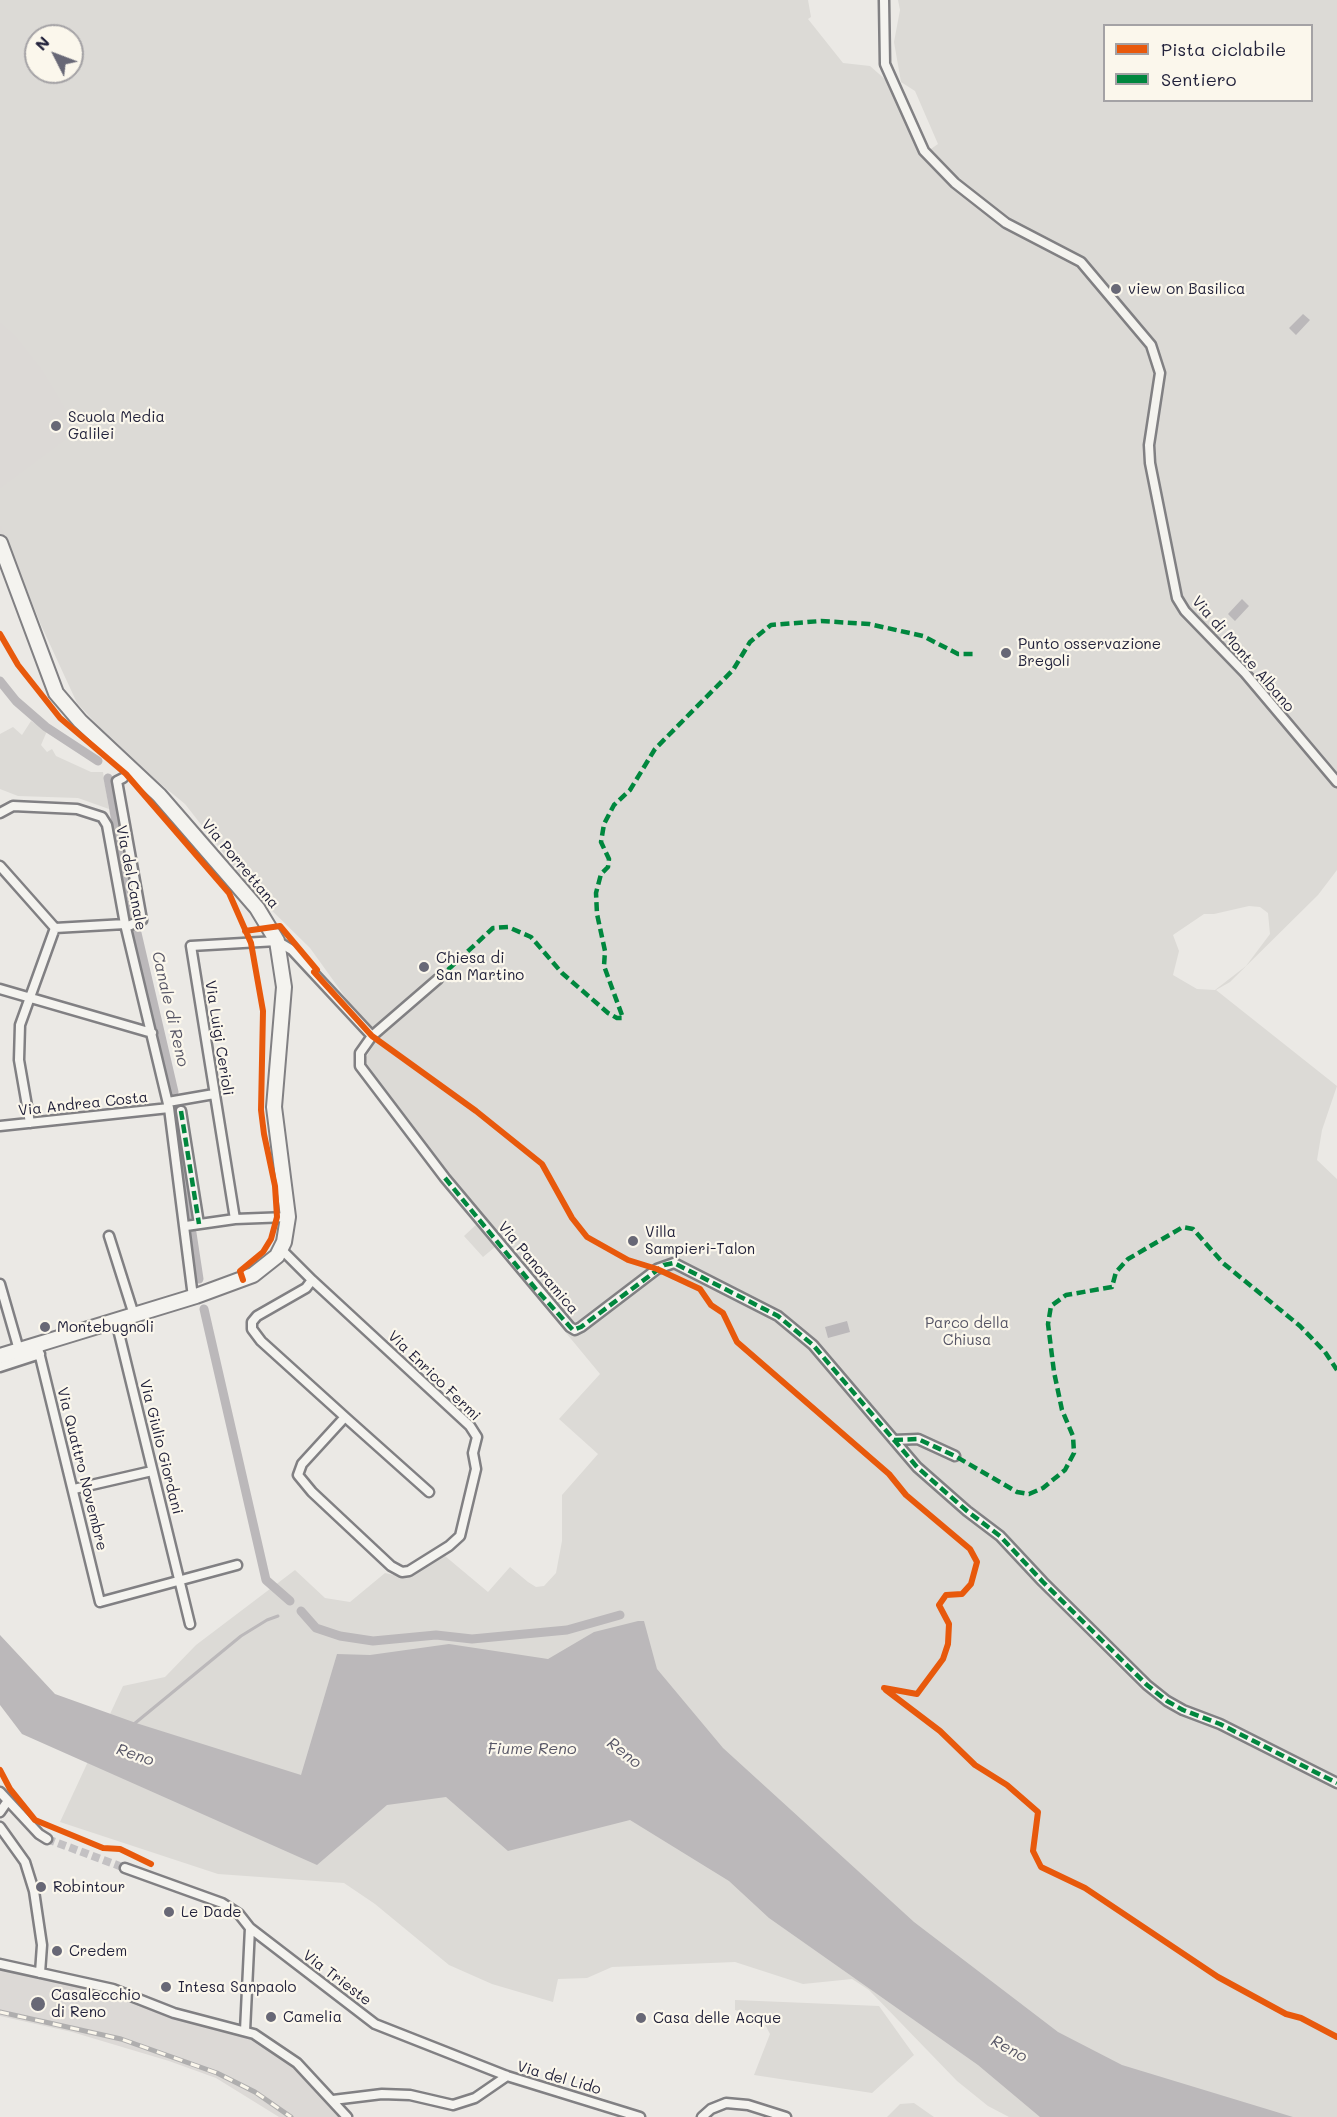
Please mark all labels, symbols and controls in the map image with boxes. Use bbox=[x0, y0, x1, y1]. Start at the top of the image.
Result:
north arrow bbox=[24, 24, 84, 84]
legend bbox=[1103, 24, 1313, 102]
text: N bbox=[30, 31, 54, 55]
text: Pista ciclabile bbox=[1161, 37, 1286, 61]
text: Sentiero bbox=[1161, 67, 1237, 91]
place label: view on Basilica bbox=[1128, 280, 1245, 298]
marker: view on Basilica bbox=[1109, 282, 1123, 296]
place label: Scuola Media Galilei bbox=[68, 408, 165, 443]
marker: Scuola Media Galilei bbox=[49, 419, 63, 433]
street label: Via di Monte Albano bbox=[1188, 592, 1298, 716]
place label: Punto osservazione Bregoli bbox=[1018, 635, 1161, 670]
marker: Punto osservazione Bregoli bbox=[999, 646, 1013, 660]
street label: Via Porrettana bbox=[197, 816, 283, 912]
street label: Via del Canale bbox=[112, 824, 150, 932]
water label: Canale di Reno bbox=[147, 949, 193, 1069]
place label: Chiesa di San Martino bbox=[436, 949, 524, 984]
marker: Chiesa di San Martino bbox=[417, 960, 431, 974]
street label: Via Luigi Cerioli bbox=[201, 979, 237, 1097]
street label: Via Andrea Costa bbox=[17, 1088, 149, 1120]
street label: Via Panoramica bbox=[494, 1218, 582, 1318]
place label: Villa Sampieri-Talon bbox=[645, 1223, 755, 1258]
marker: Villa Sampieri-Talon bbox=[626, 1234, 640, 1248]
park label: Parco della Chiusa bbox=[925, 1314, 1009, 1349]
place label: Montebugnoli bbox=[57, 1318, 154, 1336]
marker: Montebugnoli bbox=[38, 1320, 52, 1334]
street label: Via Enrico Fermi bbox=[384, 1327, 484, 1425]
street label: Via Giulio Giordani bbox=[136, 1378, 186, 1516]
street label: Via Quattro Novembre bbox=[53, 1386, 111, 1552]
water label: Reno bbox=[603, 1734, 645, 1772]
water label: Fiume Reno bbox=[488, 1739, 576, 1759]
water label: Reno bbox=[114, 1740, 156, 1770]
place label: Robintour bbox=[53, 1878, 125, 1896]
marker: Robintour bbox=[34, 1880, 48, 1894]
place label: Le Dade bbox=[181, 1903, 241, 1921]
marker: Le Dade bbox=[162, 1905, 176, 1919]
place label: Credem bbox=[69, 1942, 127, 1960]
marker: Credem bbox=[50, 1944, 64, 1958]
street label: Via Trieste bbox=[299, 1946, 375, 2010]
place label: Intesa Sanpaolo bbox=[178, 1978, 296, 1996]
marker: Intesa Sanpaolo bbox=[159, 1980, 173, 1994]
place label: Casalecchio di Reno bbox=[51, 1986, 140, 2021]
marker: Casalecchio di Reno bbox=[29, 1995, 47, 2013]
place label: Camelia bbox=[283, 2008, 342, 2026]
place label: Casa delle Acque bbox=[653, 2009, 781, 2027]
marker: Camelia bbox=[264, 2010, 278, 2024]
marker: Casa delle Acque bbox=[634, 2011, 648, 2025]
water label: Reno bbox=[987, 2031, 1031, 2067]
street label: Via del Lido bbox=[515, 2057, 603, 2099]

